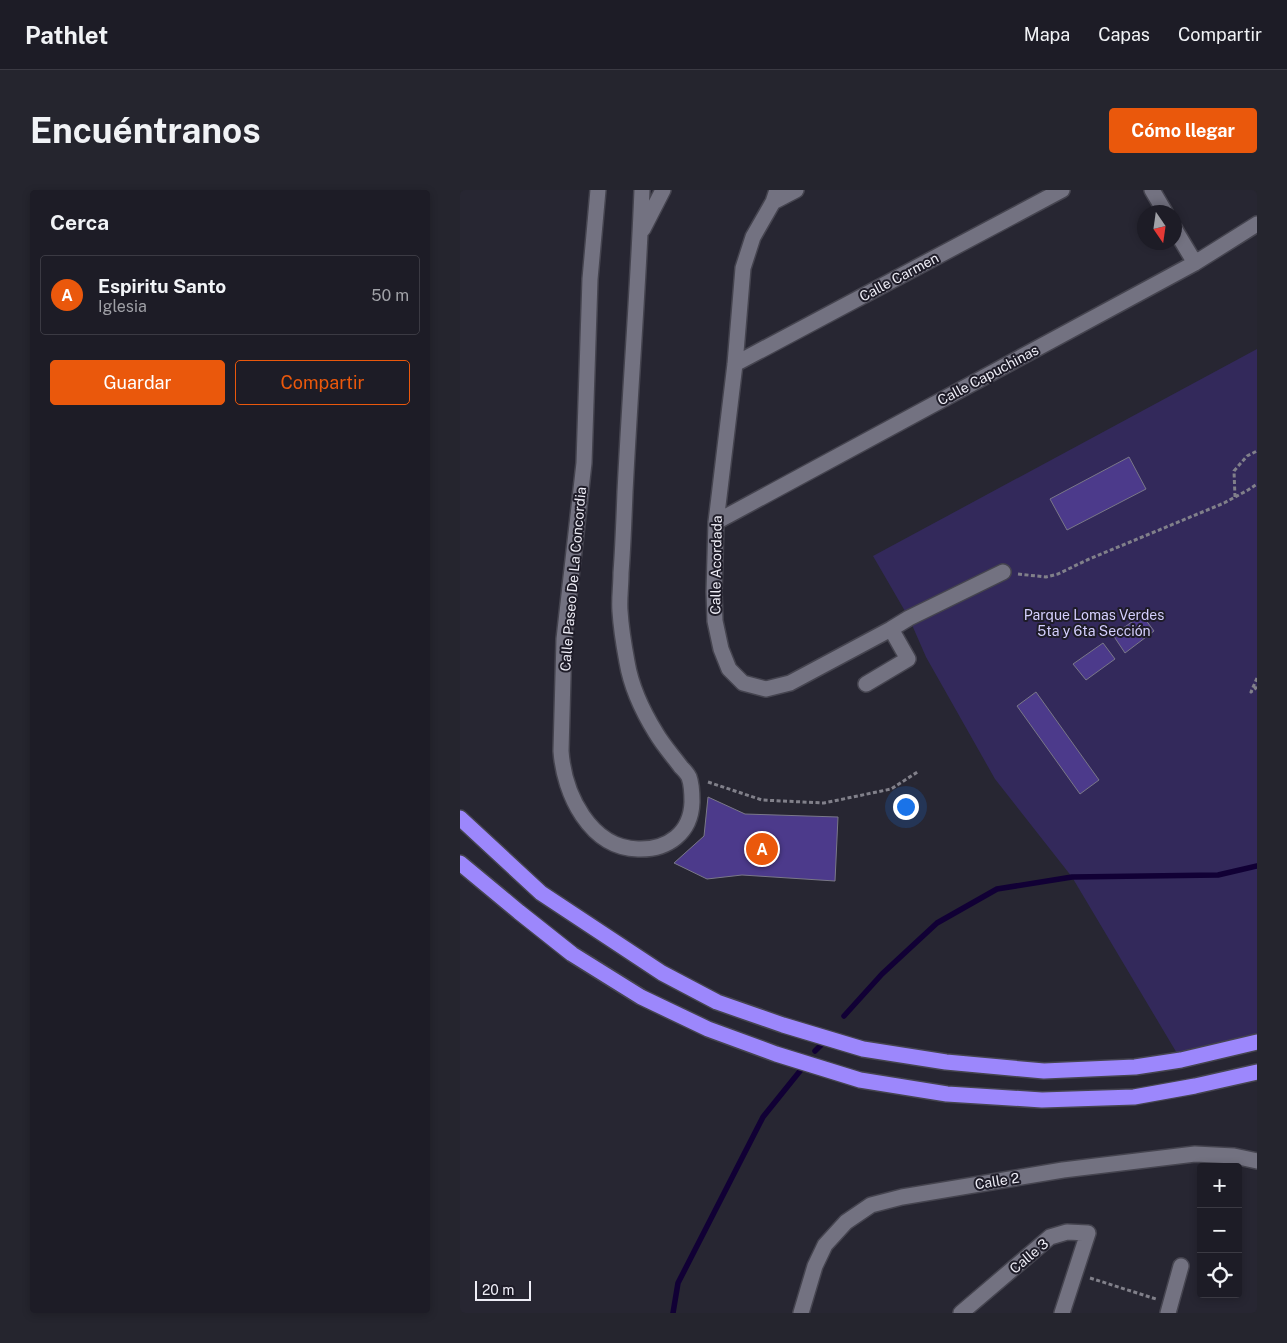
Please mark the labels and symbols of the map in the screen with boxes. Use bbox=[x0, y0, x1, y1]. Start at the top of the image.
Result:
north arrow bbox=[1137, 205, 1182, 250]
street label: Calle Carmen bbox=[857, 249, 941, 305]
street label: Calle Capuchinas bbox=[935, 342, 1041, 408]
street label: Calle Paseo De La Concordia bbox=[557, 486, 589, 672]
street label: Calle Acordada bbox=[707, 515, 725, 615]
park label: Parque Lomas Verdes 5ta y 6ta Sección bbox=[1024, 607, 1164, 639]
your location bbox=[893, 794, 919, 820]
pin: A bbox=[746, 830, 778, 868]
street label: Calle 2 bbox=[974, 1170, 1020, 1192]
street label: Calle 3 bbox=[1007, 1235, 1052, 1277]
scale bar bbox=[475, 1278, 531, 1301]

